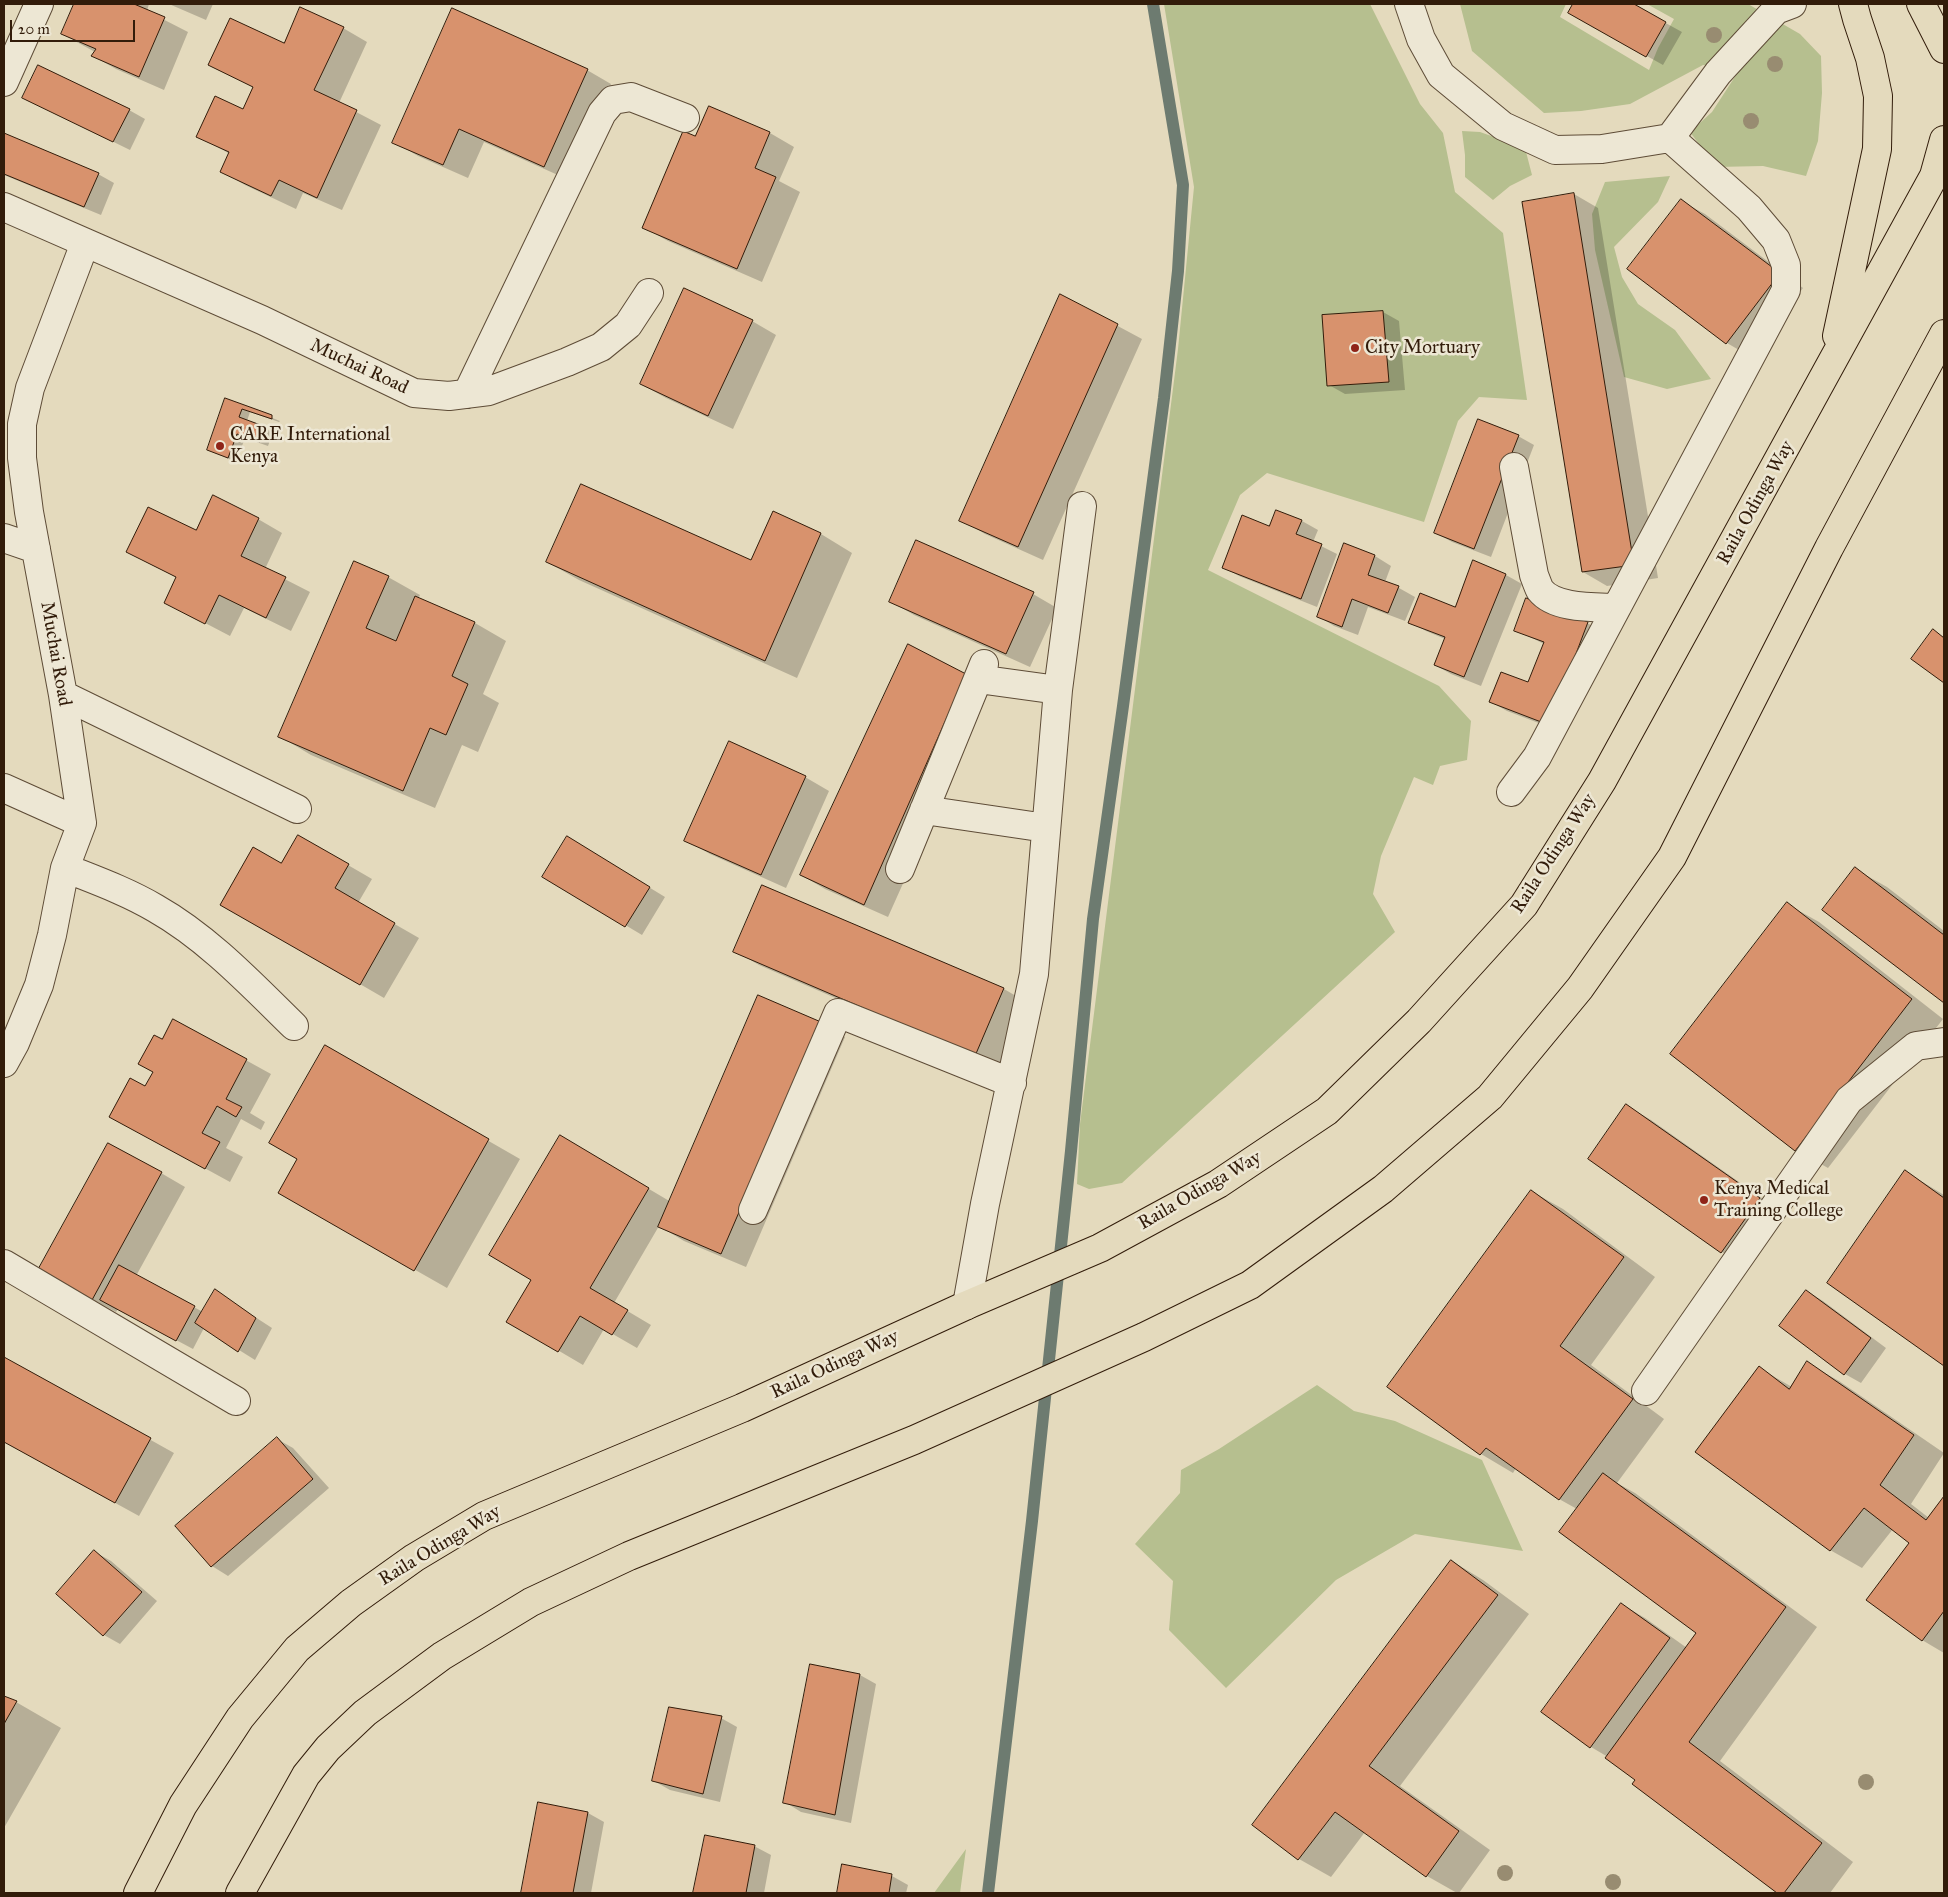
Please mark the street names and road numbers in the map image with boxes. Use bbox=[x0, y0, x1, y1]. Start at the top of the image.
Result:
street label: Muchai Road bbox=[306, 334, 412, 400]
street label: Raila Odinga Way bbox=[1713, 437, 1799, 569]
street label: Muchai Road bbox=[35, 600, 75, 708]
street label: Raila Odinga Way bbox=[1507, 790, 1601, 918]
street label: Raila Odinga Way bbox=[1134, 1147, 1266, 1235]
street label: Raila Odinga Way bbox=[768, 1325, 902, 1405]
street label: Raila Odinga Way bbox=[375, 1501, 505, 1591]

